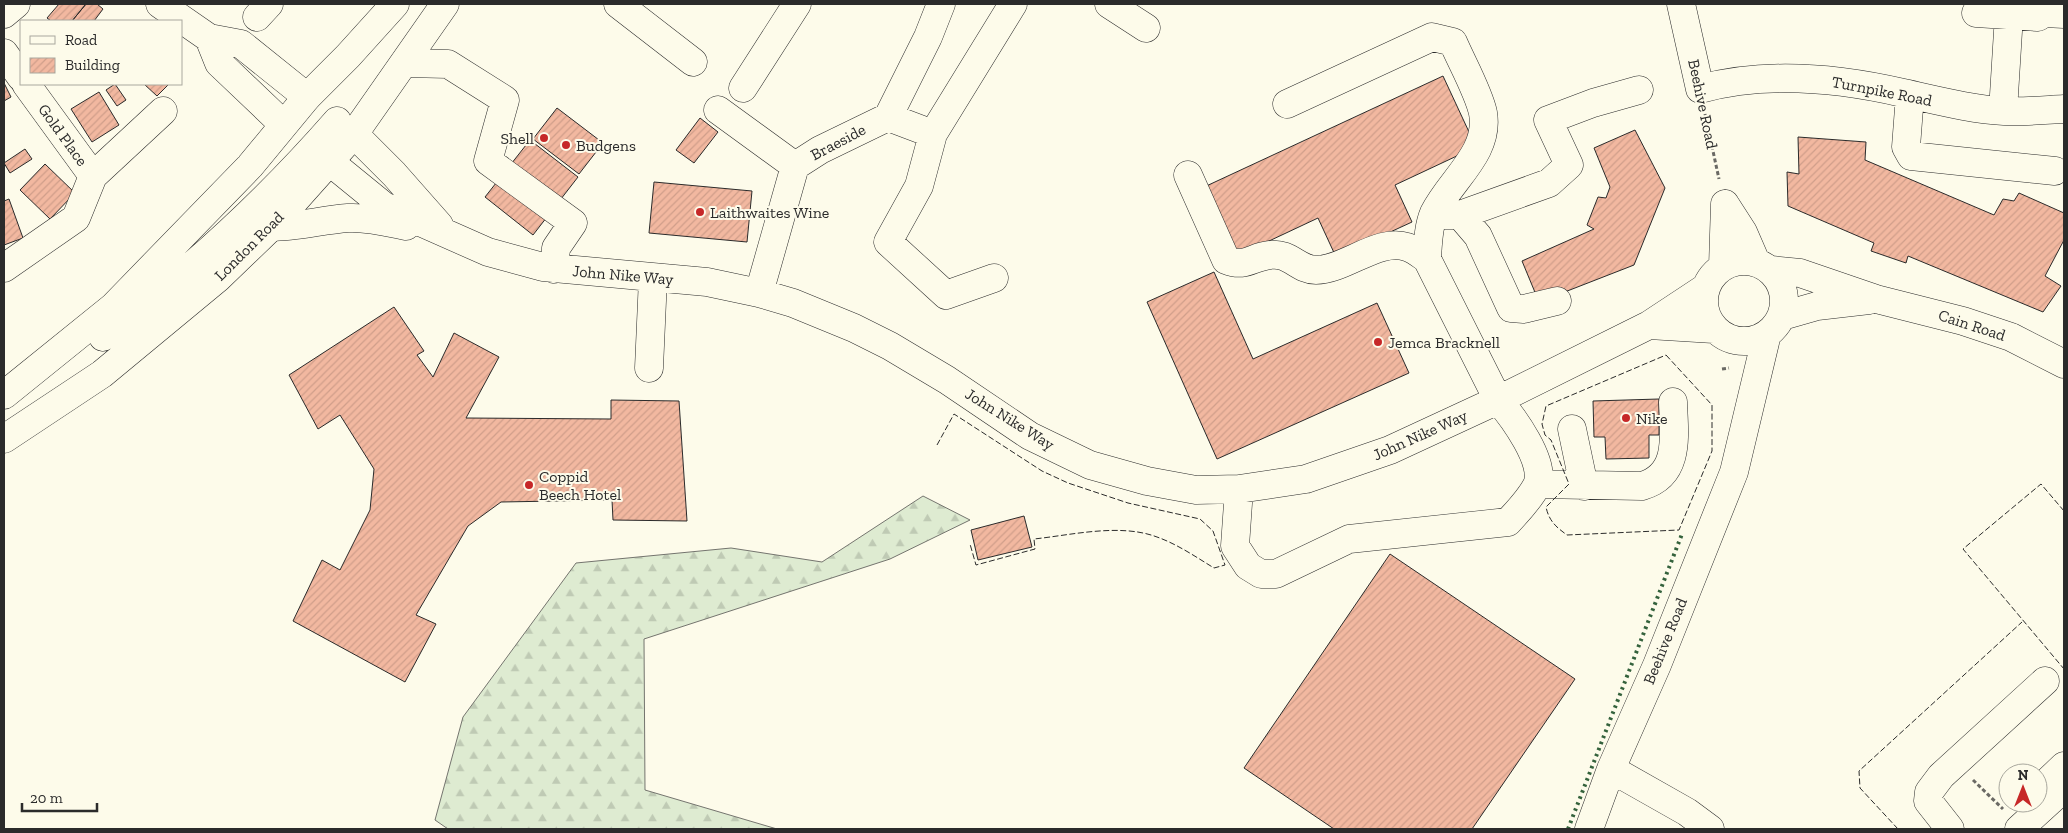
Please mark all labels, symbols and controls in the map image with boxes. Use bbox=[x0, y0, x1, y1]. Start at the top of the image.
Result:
legend bbox=[20, 20, 182, 85]
text: Road bbox=[65, 31, 98, 49]
text: Building bbox=[65, 56, 120, 74]
street label: Beehive Road bbox=[1684, 57, 1722, 151]
street label: Turnpike Road bbox=[1830, 72, 1934, 110]
street label: Gold Place bbox=[34, 100, 92, 170]
street label: Braeside bbox=[807, 120, 869, 164]
place label: Shell bbox=[500, 129, 534, 148]
marker: Shell bbox=[538, 132, 550, 144]
place label: Budgens bbox=[576, 136, 636, 155]
marker: Budgens bbox=[560, 139, 572, 151]
place label: Laithwaites Wine bbox=[710, 203, 829, 222]
marker: Laithwaites Wine bbox=[694, 206, 706, 218]
street label: London Road bbox=[210, 207, 288, 285]
street label: John Nike Way bbox=[572, 261, 675, 289]
street label: Cain Road bbox=[1936, 305, 2008, 345]
place label: Jemca Bracknell bbox=[1388, 333, 1500, 352]
marker: Jemca Bracknell bbox=[1372, 336, 1384, 348]
street label: John Nike Way bbox=[962, 384, 1059, 454]
street label: John Nike Way bbox=[1370, 405, 1471, 464]
place label: Nike bbox=[1636, 409, 1668, 428]
marker: Nike bbox=[1620, 412, 1632, 424]
place label: Coppid Beech Hotel bbox=[539, 467, 621, 504]
marker: Coppid Beech Hotel bbox=[523, 479, 535, 491]
street label: Beehive Road bbox=[1639, 595, 1691, 687]
north arrow bbox=[1998, 763, 2048, 813]
text: N bbox=[2018, 767, 2029, 784]
scale bar bbox=[22, 780, 98, 812]
text: 20 m bbox=[30, 789, 63, 807]

